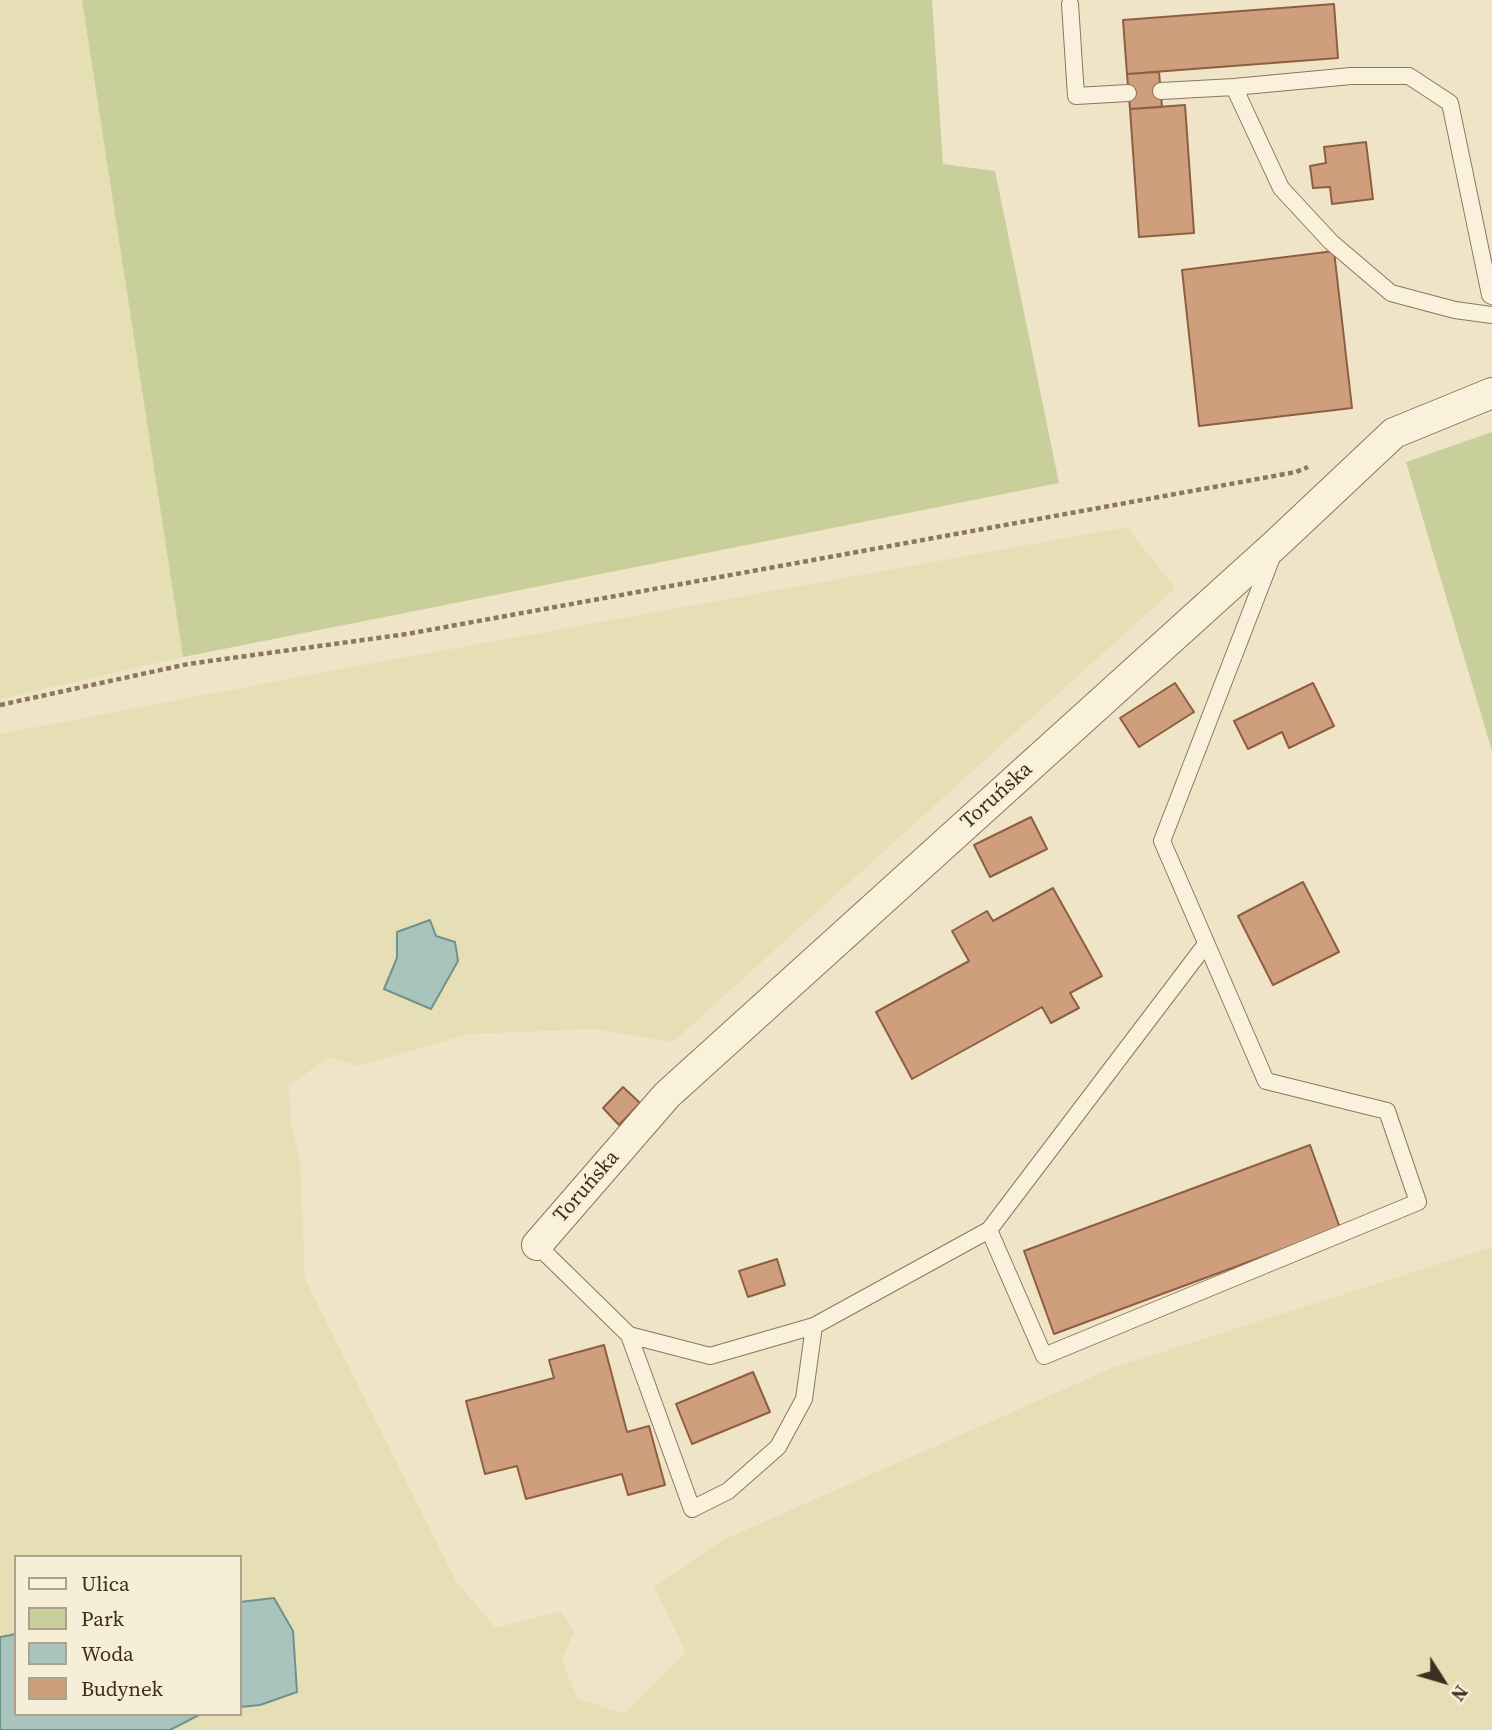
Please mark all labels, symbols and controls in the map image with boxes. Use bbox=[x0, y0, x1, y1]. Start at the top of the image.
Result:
street label: Toruńska bbox=[956, 757, 1038, 835]
street label: Toruńska bbox=[549, 1146, 625, 1228]
legend bbox=[14, 1555, 242, 1716]
text: Ulica bbox=[81, 1569, 130, 1598]
text: Park bbox=[81, 1604, 124, 1633]
text: Woda bbox=[81, 1639, 134, 1668]
north arrow bbox=[1408, 1646, 1478, 1716]
text: Budynek bbox=[81, 1674, 163, 1703]
text: N bbox=[1445, 1680, 1474, 1707]

